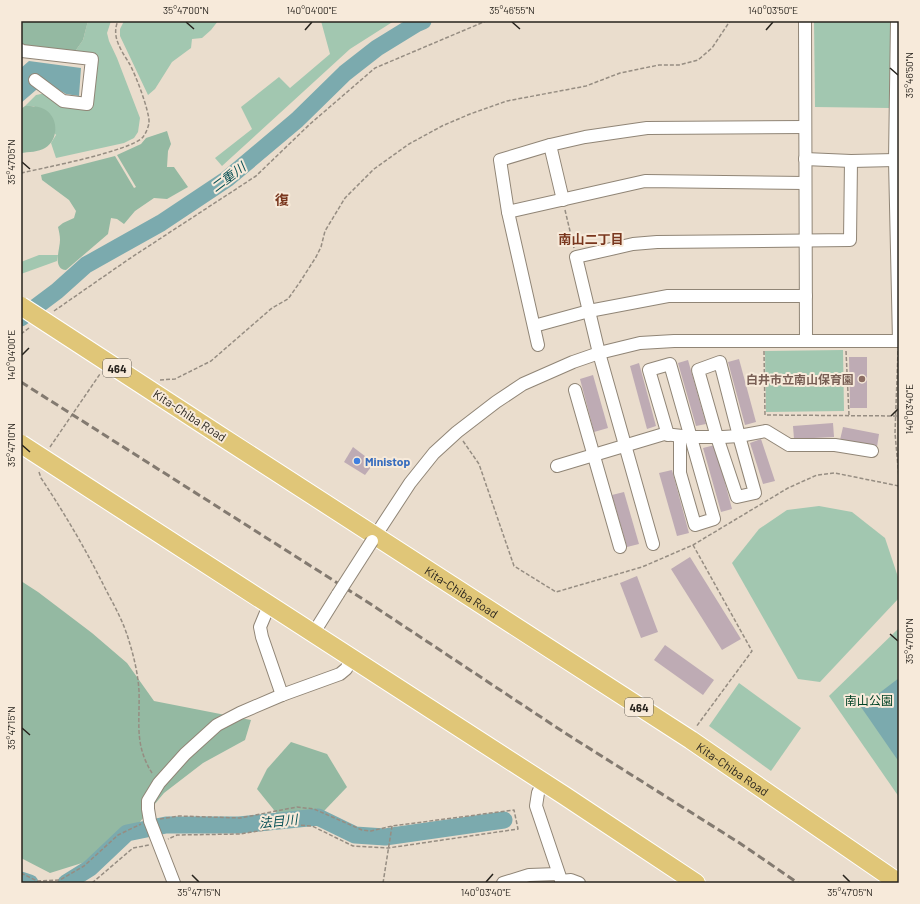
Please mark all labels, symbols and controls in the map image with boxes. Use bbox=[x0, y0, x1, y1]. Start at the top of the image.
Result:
text: 35°47'00"N bbox=[163, 4, 209, 16]
text: 140°04'00"E bbox=[287, 4, 337, 16]
text: 35°46'55"N bbox=[489, 4, 535, 16]
text: 140°03'50"E bbox=[748, 4, 798, 16]
text: 35°46'50"N bbox=[903, 52, 915, 98]
text: 35°47'05"N bbox=[5, 139, 17, 185]
water label: 二重川 bbox=[208, 158, 250, 195]
district label: 復 bbox=[275, 191, 289, 208]
district label: 南山二丁目 bbox=[558, 231, 624, 247]
text: 140°04'00"E bbox=[5, 330, 17, 380]
road number: 464 bbox=[103, 359, 131, 377]
place label: 白井市立南山保育園 bbox=[746, 372, 854, 386]
marker: 白井市立南山保育園 bbox=[857, 374, 867, 384]
text: 140°03'40"E bbox=[903, 384, 915, 434]
street label: Kita-Chiba Road bbox=[151, 386, 229, 444]
text: 35°47'10"N bbox=[5, 423, 17, 467]
place label: Ministop bbox=[365, 454, 410, 468]
marker: Ministop bbox=[352, 456, 362, 466]
street label: Kita-Chiba Road bbox=[422, 563, 501, 620]
text: 35°47'00"N bbox=[903, 618, 915, 664]
park label: 南山公園 bbox=[845, 693, 893, 707]
road number: 464 bbox=[625, 698, 653, 716]
text: 35°47'15"N bbox=[5, 706, 17, 750]
street label: Kita-Chiba Road bbox=[694, 739, 772, 798]
water label: 法目川 bbox=[258, 811, 300, 831]
text: 35°47'15"N bbox=[177, 886, 221, 898]
text: 140°03'40"E bbox=[461, 886, 511, 898]
text: 35°47'05"N bbox=[827, 886, 873, 898]

